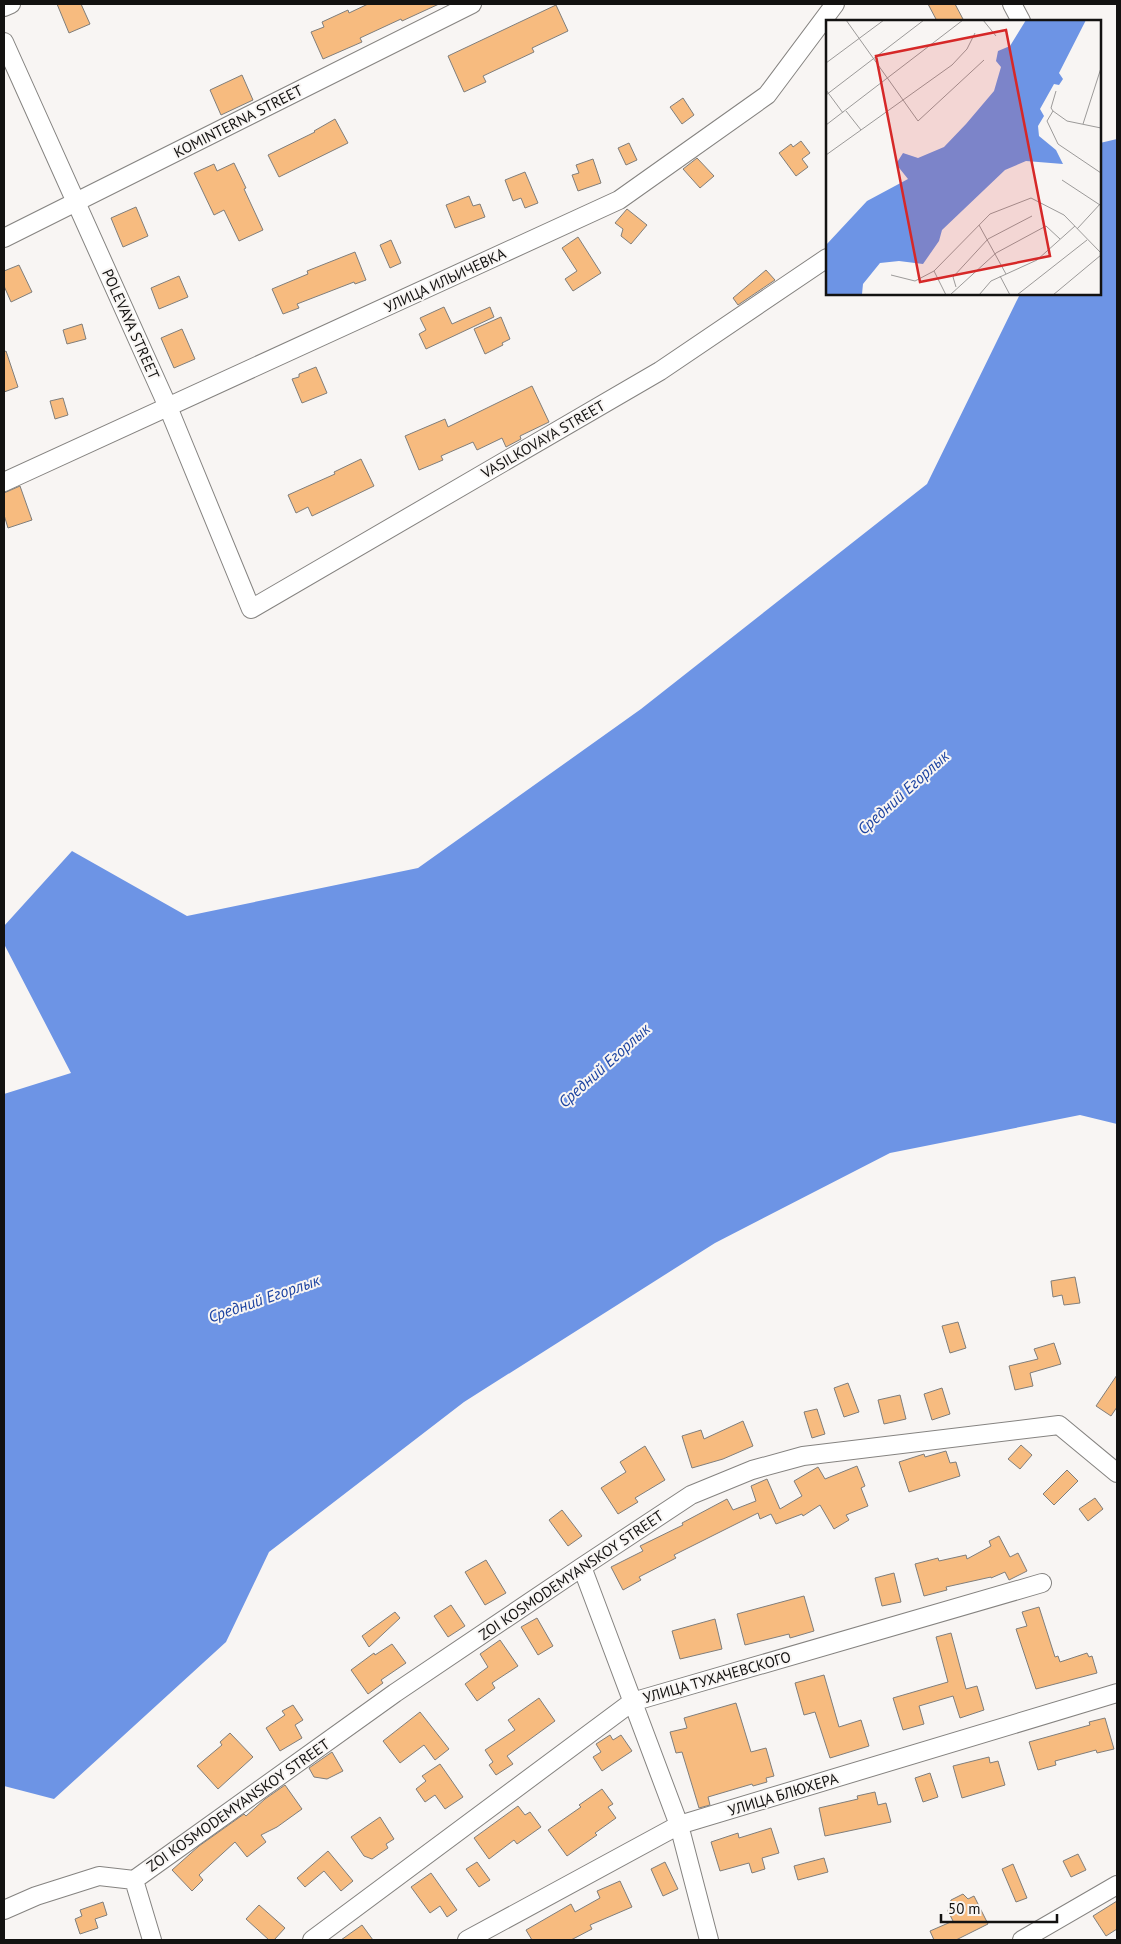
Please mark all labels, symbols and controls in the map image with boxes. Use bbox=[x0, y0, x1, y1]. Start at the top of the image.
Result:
inset map bbox=[826, 20, 1101, 295]
street label: KOMINTERNA STREET bbox=[170, 80, 306, 162]
street label: УЛИЦА ИЛЬИЧЕВКА bbox=[381, 243, 509, 316]
street label: POLEVAYA STREET bbox=[98, 266, 164, 383]
street label: VASILKOVAYA STREET bbox=[477, 396, 609, 483]
water label: Средний Егорлык bbox=[853, 745, 953, 838]
water label: Средний Егорлык bbox=[554, 1018, 654, 1111]
water label: Средний Егорлык bbox=[206, 1269, 323, 1326]
street label: ZOI KOSMODEMYANSKOY STREET bbox=[475, 1506, 668, 1644]
street label: УЛИЦА ТУХАЧЕВСКОГО bbox=[641, 1647, 793, 1707]
street label: ZOI KOSMODEMYANSKOY STREET bbox=[143, 1734, 334, 1876]
street label: УЛИЦА БЛЮХЕРА bbox=[726, 1768, 841, 1820]
scale bar bbox=[941, 1892, 1057, 1924]
text: 50 m bbox=[948, 1899, 981, 1918]

